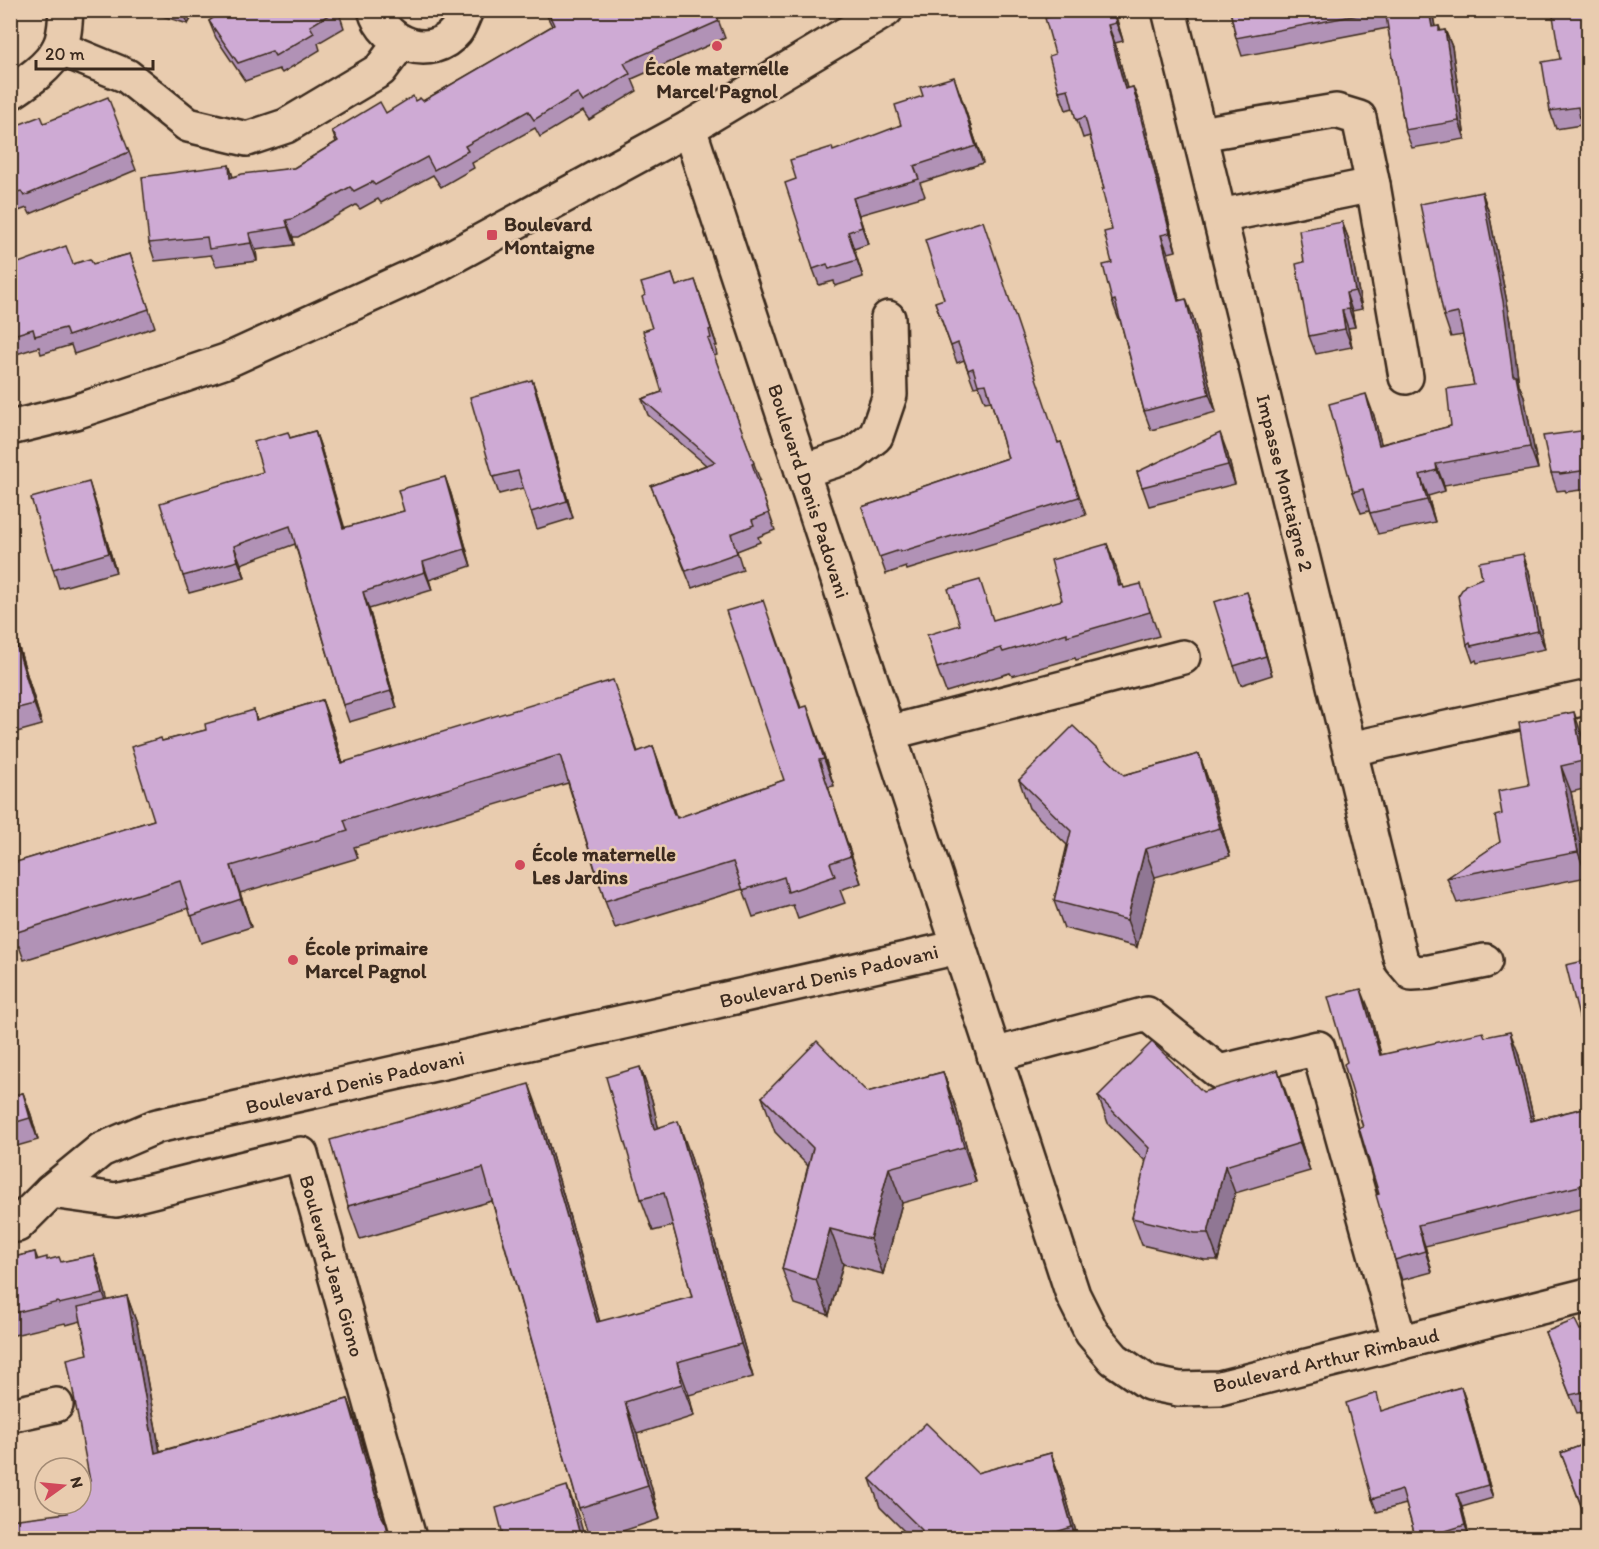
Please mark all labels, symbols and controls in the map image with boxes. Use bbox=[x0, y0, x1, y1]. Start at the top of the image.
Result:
scale bar bbox=[36, 33, 153, 71]
marker: École maternelle Marcel Pagnol bbox=[710, 39, 724, 53]
text: 20 m bbox=[45, 43, 85, 65]
place label: École maternelle Marcel Pagnol bbox=[645, 56, 789, 104]
place label: Boulevard Montaigne bbox=[504, 212, 595, 260]
marker: Boulevard Montaigne bbox=[485, 228, 499, 242]
street label: Boulevard Denis Padovani bbox=[763, 381, 855, 601]
street label: Impasse Montaigne 2 bbox=[1251, 392, 1319, 574]
place label: École maternelle Les Jardins bbox=[532, 842, 676, 889]
marker: École maternelle Les Jardins bbox=[513, 858, 527, 872]
place label: École primaire Marcel Pagnol bbox=[305, 936, 428, 984]
street label: Boulevard Denis Padovani bbox=[717, 939, 941, 1013]
marker: École primaire Marcel Pagnol bbox=[286, 953, 300, 967]
street label: Boulevard Denis Padovani bbox=[243, 1045, 467, 1119]
street label: Boulevard Jean Giono bbox=[295, 1172, 369, 1360]
street label: Boulevard Arthur Rimbaud bbox=[1211, 1322, 1441, 1398]
north arrow bbox=[33, 1456, 93, 1516]
text: N bbox=[66, 1475, 88, 1490]

